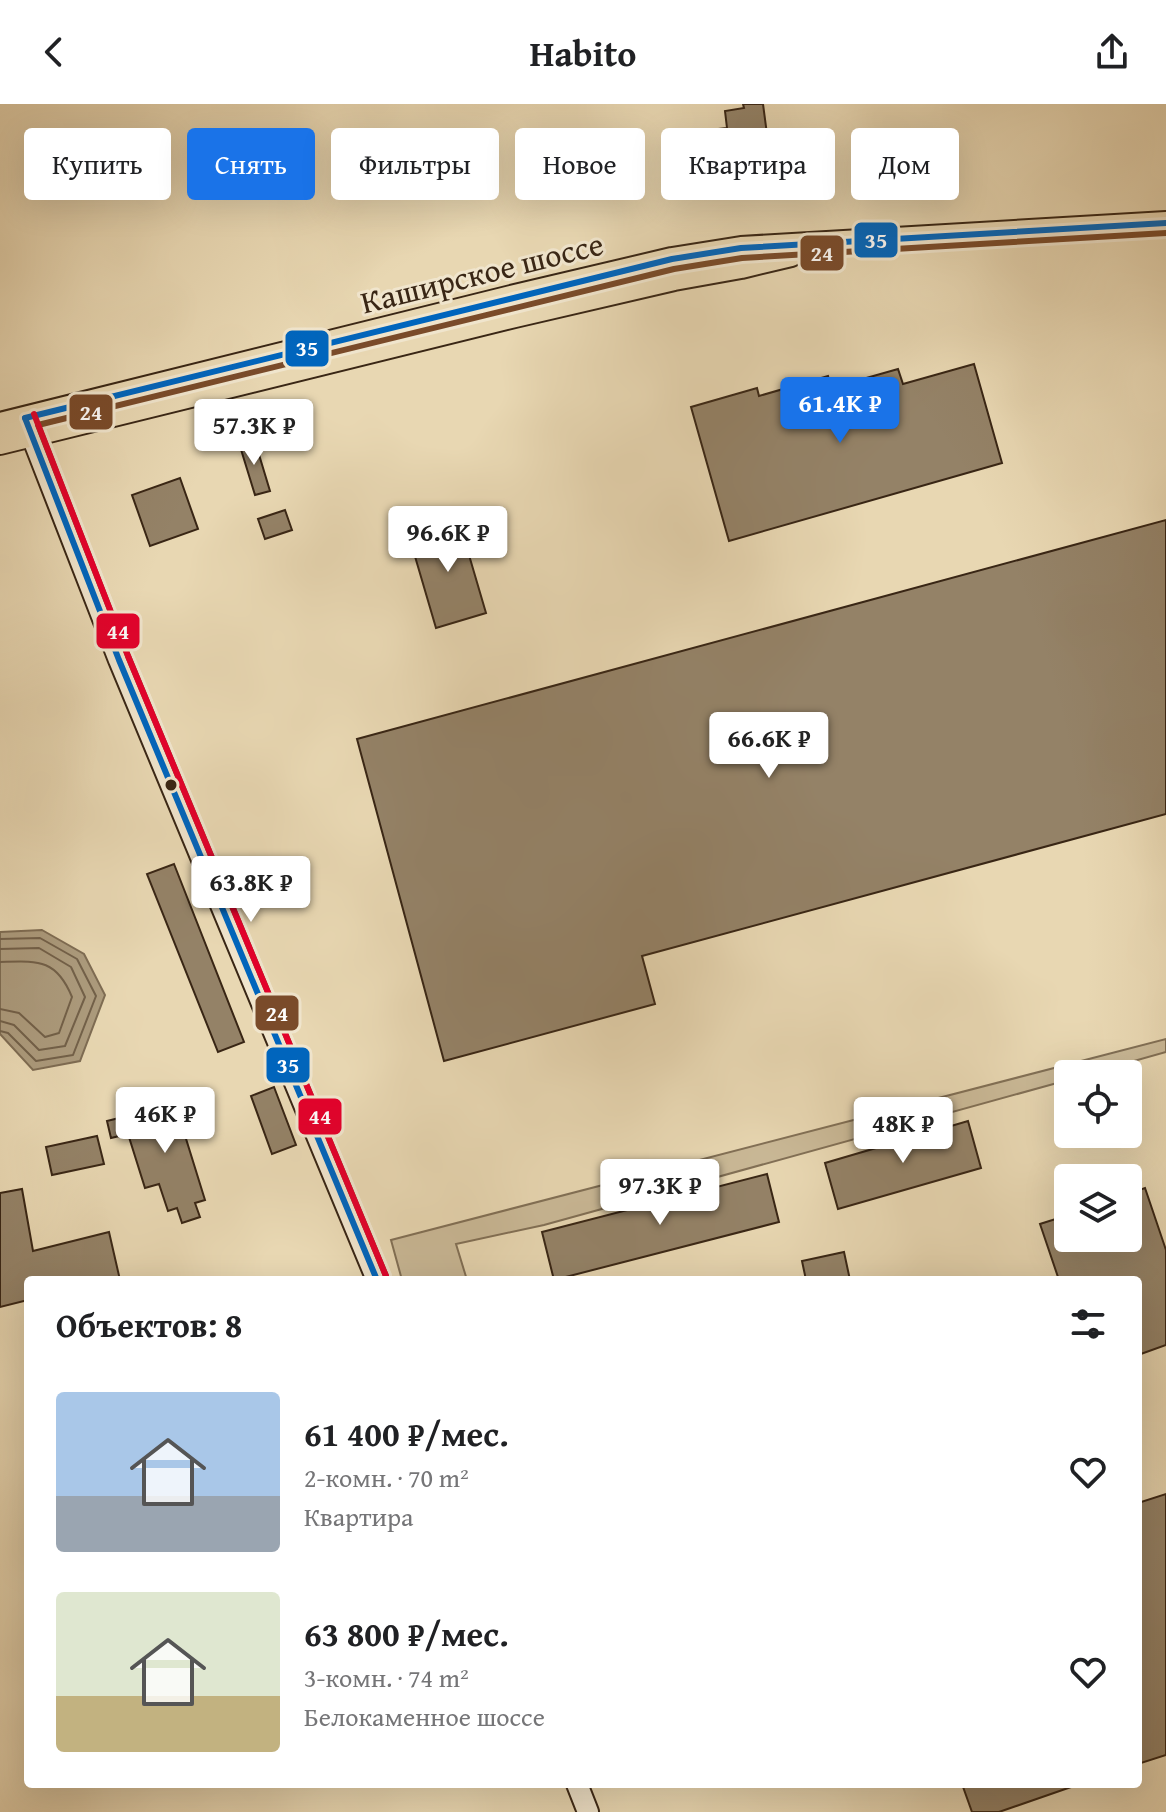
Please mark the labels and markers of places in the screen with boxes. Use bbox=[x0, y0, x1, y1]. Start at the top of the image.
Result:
pin: 61.4K ₽ bbox=[766, 377, 914, 445]
pin: 57.3K ₽ bbox=[180, 399, 328, 467]
pin: 96.6K ₽ bbox=[374, 506, 522, 574]
pin: 66.6K ₽ bbox=[695, 712, 843, 780]
unlabelled marker bbox=[163, 777, 179, 793]
pin: 63.8K ₽ bbox=[177, 856, 325, 924]
pin: 46K ₽ bbox=[109, 1087, 221, 1155]
pin: 48K ₽ bbox=[847, 1097, 959, 1165]
pin: 97.3K ₽ bbox=[586, 1159, 734, 1227]

